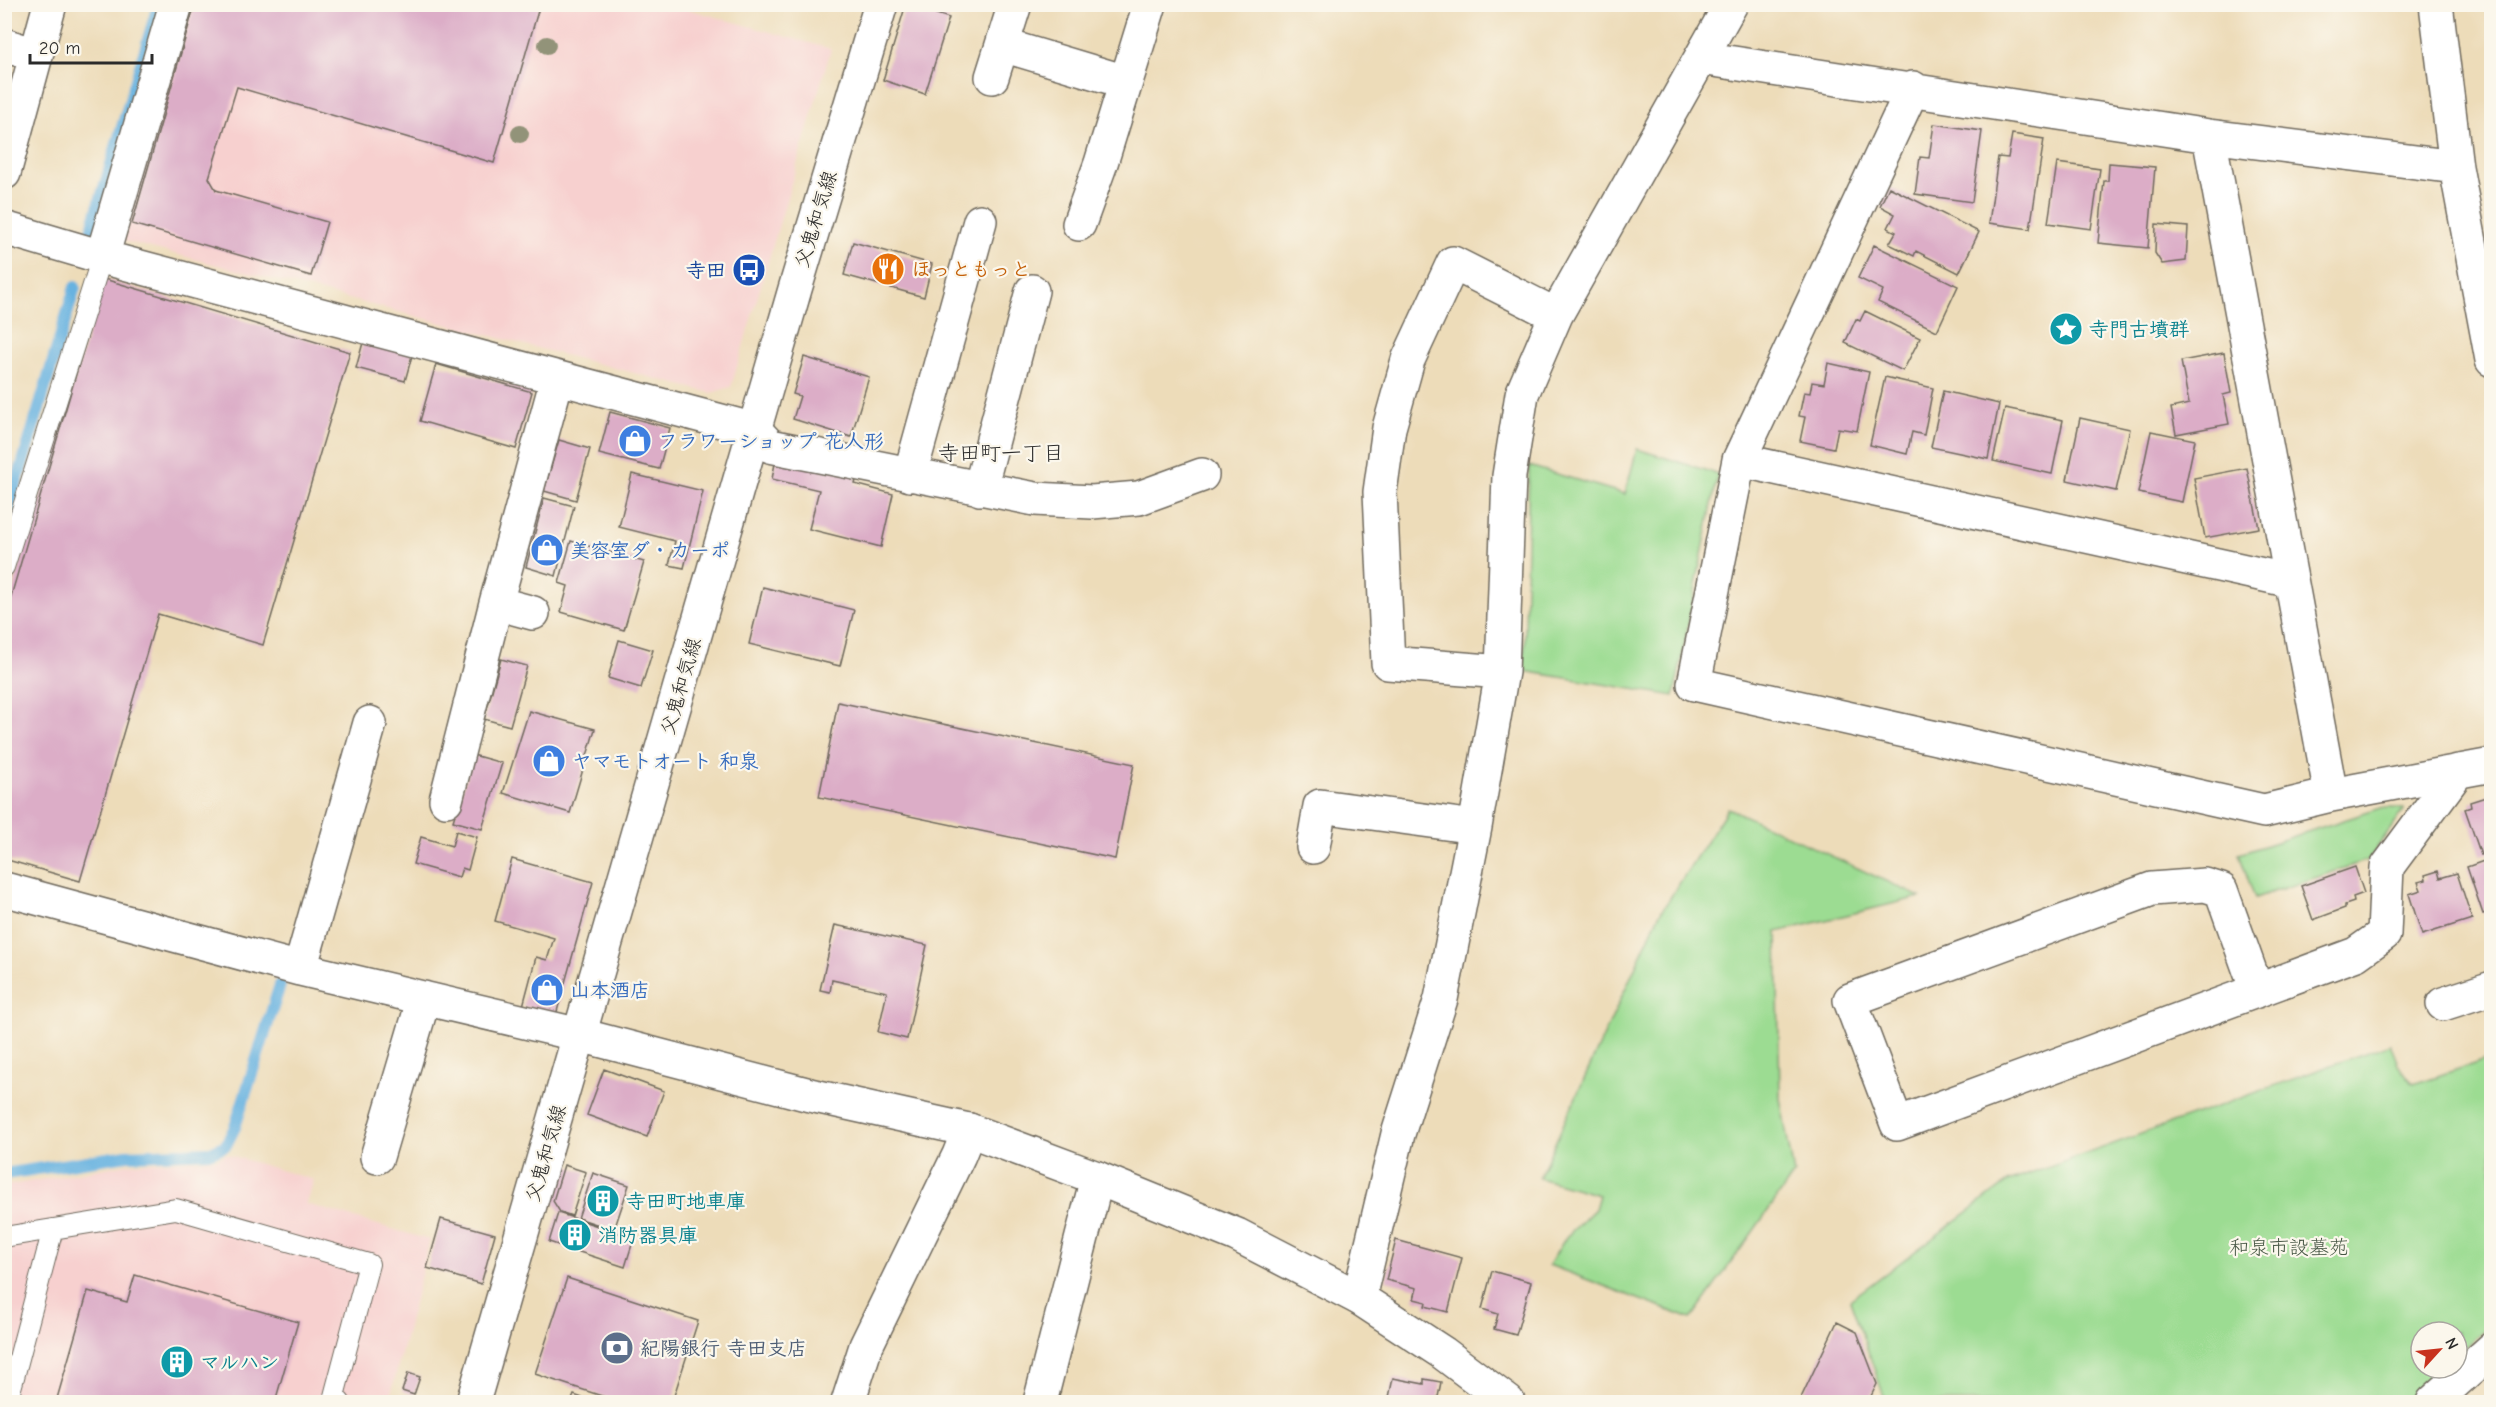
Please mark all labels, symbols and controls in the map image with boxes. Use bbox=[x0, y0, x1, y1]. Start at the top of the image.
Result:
scale bar bbox=[30, 27, 152, 65]
text: 20 m bbox=[39, 38, 80, 59]
street label: 父鬼和気線 bbox=[790, 168, 842, 270]
restaurant icon: ほっともっと bbox=[870, 251, 906, 287]
bus stop icon: 寺田 bbox=[731, 252, 767, 288]
place label: ほっともっと bbox=[911, 258, 1031, 281]
place label: 寺田 bbox=[686, 259, 726, 282]
place icon: 寺門古墳群 bbox=[2048, 311, 2084, 347]
place label: 寺門古墳群 bbox=[2089, 318, 2189, 341]
shop icon: フラワーショップ 花人形 bbox=[617, 423, 653, 459]
place label: フラワーショップ 花人形 bbox=[658, 430, 884, 453]
district label: 寺田町一丁目 bbox=[938, 441, 1064, 465]
shop icon: 美容室ダ・カーポ bbox=[529, 532, 565, 568]
place label: 美容室ダ・カーポ bbox=[570, 539, 730, 562]
street label: 父鬼和気線 bbox=[656, 635, 706, 737]
shop icon: ヤマモトオート 和泉 bbox=[531, 743, 567, 779]
place label: ヤマモトオート 和泉 bbox=[572, 750, 759, 773]
shop icon: 山本酒店 bbox=[529, 972, 565, 1008]
place label: 山本酒店 bbox=[570, 979, 650, 1002]
street label: 父鬼和気線 bbox=[521, 1102, 571, 1204]
building icon: 寺田町地車庫 bbox=[585, 1183, 621, 1219]
place label: 寺田町地車庫 bbox=[626, 1190, 746, 1213]
building icon: 消防器具庫 bbox=[557, 1217, 593, 1253]
place label: 消防器具庫 bbox=[598, 1224, 698, 1247]
park label: 和泉市設墓苑 bbox=[2229, 1236, 2349, 1259]
north arrow bbox=[2409, 1320, 2469, 1380]
bank icon: 紀陽銀行 寺田支店 bbox=[599, 1330, 635, 1366]
text: N bbox=[2441, 1335, 2462, 1352]
place label: 紀陽銀行 寺田支店 bbox=[640, 1337, 807, 1360]
building icon: マルハン bbox=[159, 1344, 195, 1380]
place label: マルハン bbox=[200, 1351, 279, 1374]

